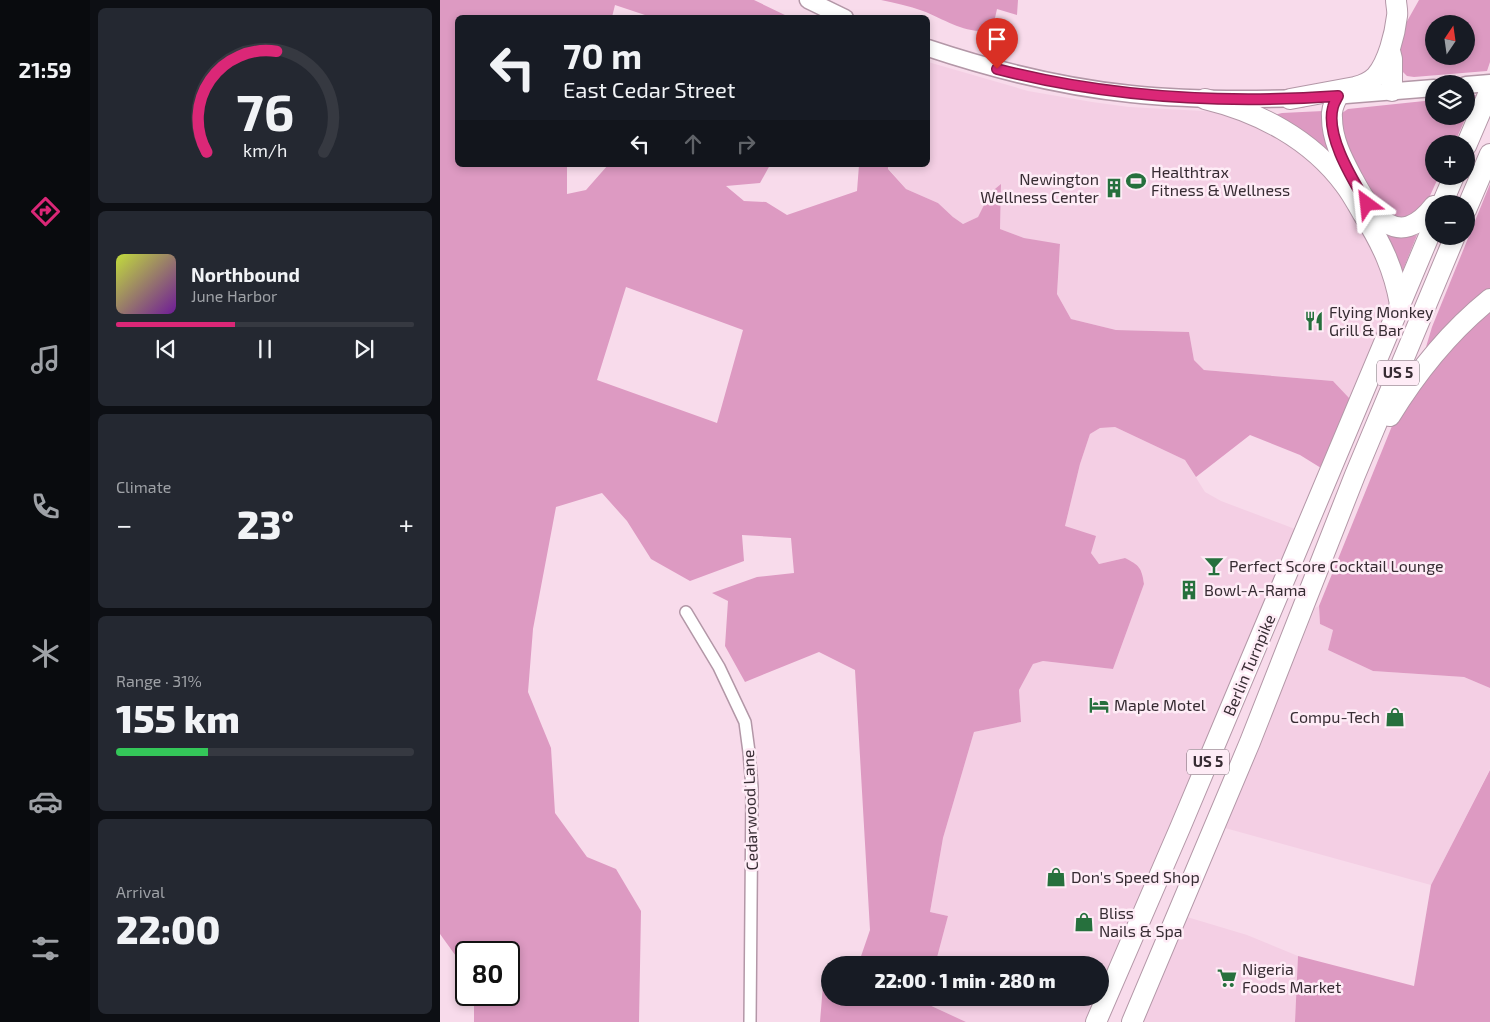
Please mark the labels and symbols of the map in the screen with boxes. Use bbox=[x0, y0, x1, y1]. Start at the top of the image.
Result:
north arrow bbox=[1425, 15, 1475, 65]
pin bbox=[976, 18, 1018, 69]
place label: Healthtrax Fitness & Wellness bbox=[1151, 162, 1290, 199]
place label: Newington Wellness Center bbox=[980, 169, 1100, 206]
sports icon: Healthtrax Fitness & Wellness bbox=[1125, 170, 1147, 192]
building icon: Newington Wellness Center bbox=[1103, 177, 1125, 199]
position arrow bbox=[1340, 177, 1392, 229]
place label: Flying Monkey Grill & Bar bbox=[1329, 302, 1434, 339]
restaurant icon: Flying Monkey Grill & Bar bbox=[1303, 310, 1325, 332]
road number: US 5 bbox=[1377, 360, 1419, 386]
bar icon: Perfect Score Cocktail Lounge bbox=[1203, 555, 1225, 577]
place label: Perfect Score Cocktail Lounge bbox=[1229, 556, 1444, 575]
building icon: Bowl-A-Rama bbox=[1178, 579, 1200, 601]
place label: Bowl-A-Rama bbox=[1204, 580, 1306, 599]
street label: Berlin Turnpike bbox=[1219, 611, 1279, 718]
hotel icon: Maple Motel bbox=[1088, 694, 1110, 716]
place label: Maple Motel bbox=[1114, 695, 1206, 714]
shop icon: Compu-Tech bbox=[1384, 706, 1406, 728]
place label: Compu-Tech bbox=[1290, 707, 1380, 726]
street label: Cedarwood Lane bbox=[738, 749, 761, 871]
road number: US 5 bbox=[1187, 750, 1229, 774]
shop icon: Don's Speed Shop bbox=[1045, 866, 1067, 888]
place label: Don's Speed Shop bbox=[1071, 867, 1200, 886]
place label: Bliss Nails & Spa bbox=[1099, 903, 1182, 940]
shop icon: Bliss Nails & Spa bbox=[1073, 911, 1095, 933]
speed limit sign: 80 bbox=[455, 941, 520, 1006]
place label: Nigeria Foods Market bbox=[1242, 959, 1341, 996]
supermarket icon: Nigeria Foods Market bbox=[1216, 967, 1238, 989]

